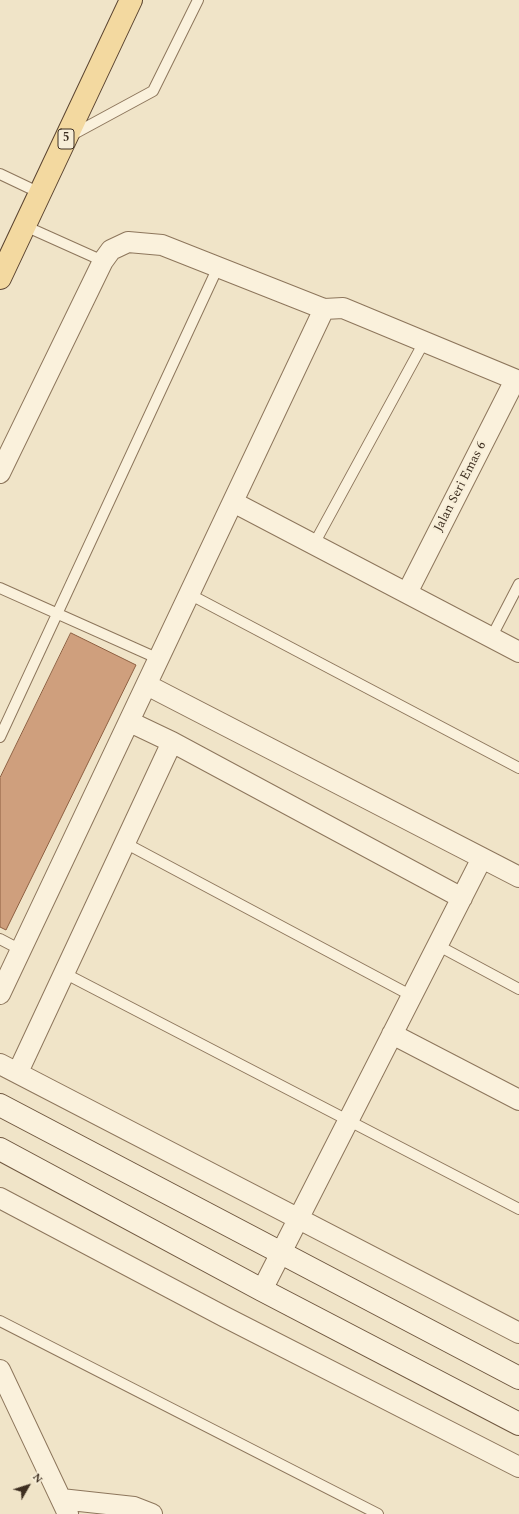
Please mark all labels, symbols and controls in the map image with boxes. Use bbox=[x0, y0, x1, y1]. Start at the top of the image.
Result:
road number: 5 bbox=[58, 129, 74, 149]
street label: Jalan Seri Emas 6 bbox=[432, 439, 490, 535]
north arrow bbox=[8, 1466, 48, 1506]
text: N bbox=[28, 1469, 47, 1487]

